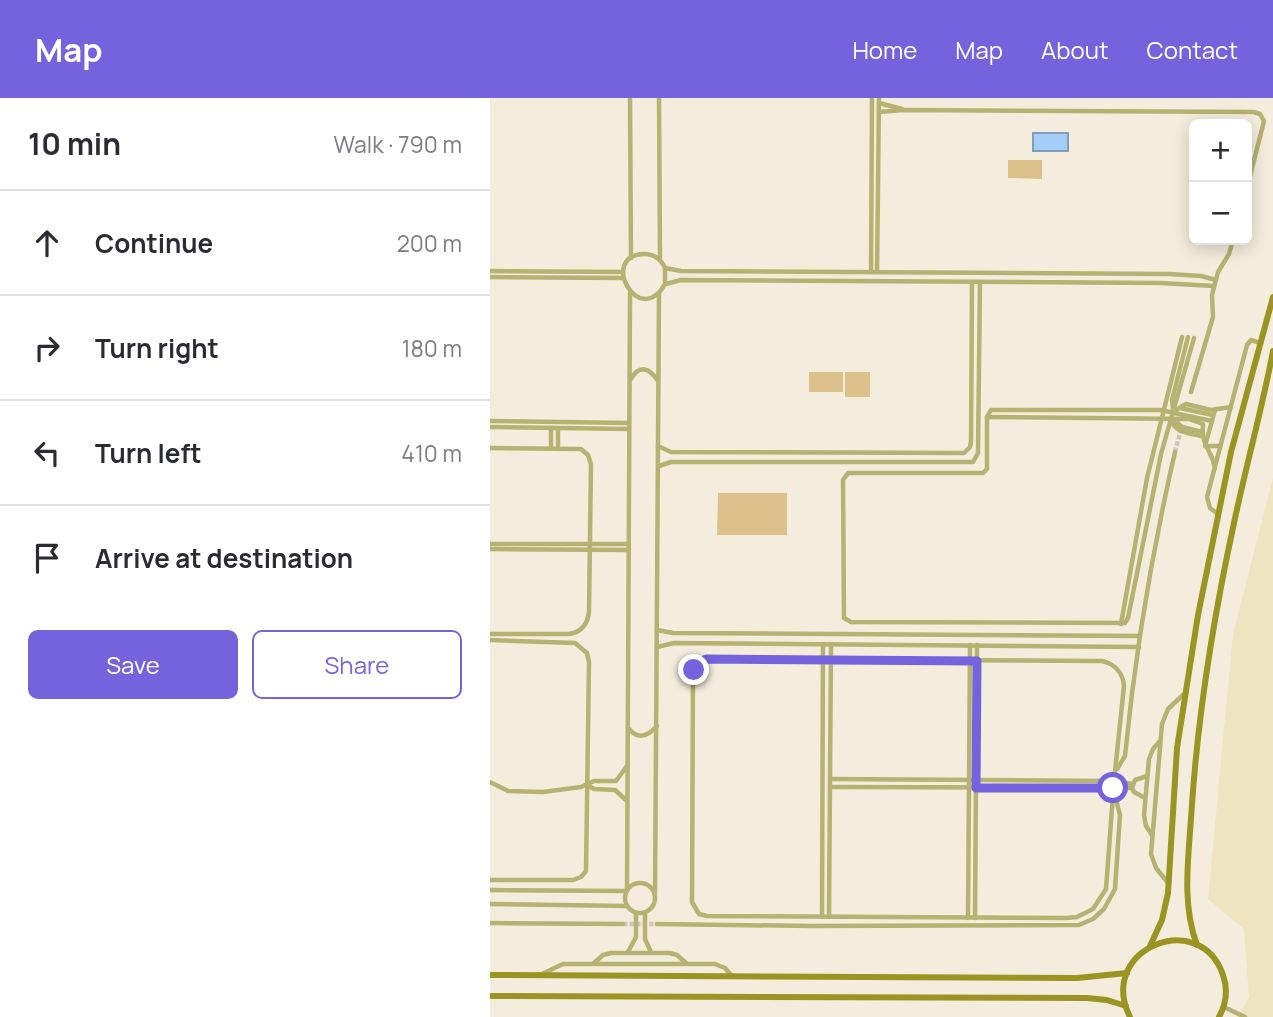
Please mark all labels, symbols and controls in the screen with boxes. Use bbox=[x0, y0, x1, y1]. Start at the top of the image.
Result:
text: Map bbox=[35, 27, 103, 72]
text: Home bbox=[852, 33, 917, 66]
text: Map bbox=[955, 33, 1003, 66]
text: About bbox=[1041, 33, 1109, 66]
text: Contact bbox=[1147, 33, 1238, 66]
map controls bbox=[1189, 119, 1252, 245]
button: + bbox=[1189, 119, 1252, 182]
text: 10 min bbox=[28, 123, 121, 164]
text: Walk · 790 m bbox=[334, 128, 462, 160]
button: − bbox=[1189, 182, 1252, 245]
icon: ahead bbox=[28, 224, 66, 262]
text: Continue bbox=[95, 225, 213, 261]
text: 200 m bbox=[397, 227, 462, 259]
icon: right bbox=[28, 329, 66, 367]
text: Turn right bbox=[95, 330, 219, 366]
text: 180 m bbox=[402, 332, 462, 364]
icon: left bbox=[28, 434, 66, 472]
text: Turn left bbox=[95, 435, 202, 471]
text: 410 m bbox=[401, 437, 462, 469]
icon: arrive bbox=[28, 539, 66, 577]
text: Arrive at destination bbox=[95, 540, 353, 576]
button: Save bbox=[28, 630, 238, 699]
button: Share bbox=[252, 630, 462, 699]
route end bbox=[678, 654, 709, 685]
route start bbox=[1097, 772, 1128, 803]

